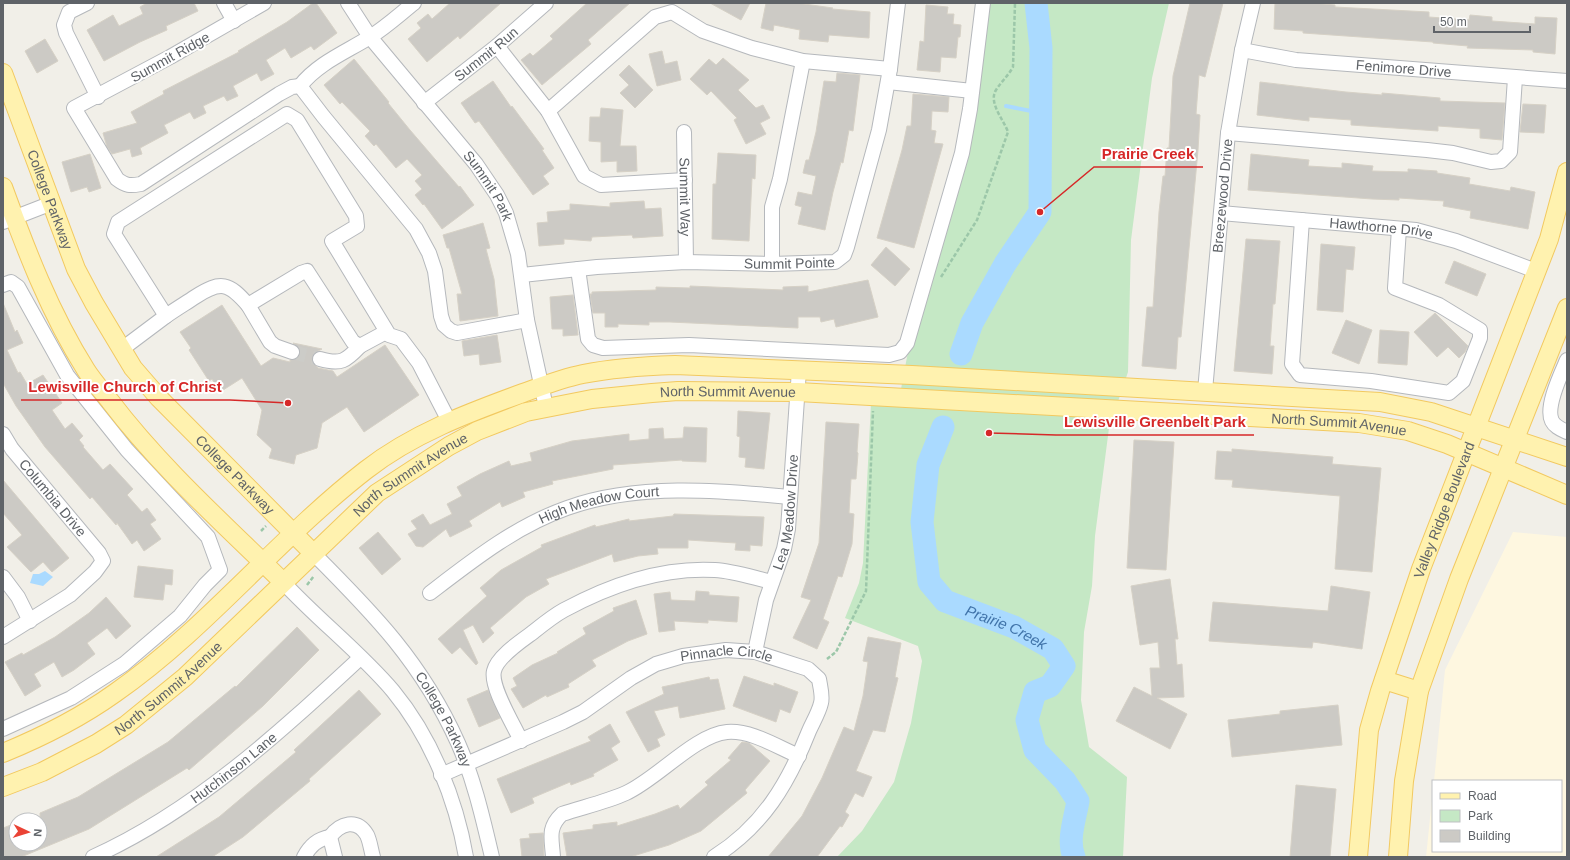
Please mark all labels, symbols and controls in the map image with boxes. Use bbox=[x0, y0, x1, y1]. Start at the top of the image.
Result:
scale bar bbox=[1434, 8, 1530, 34]
text: 50 m bbox=[1440, 15, 1467, 29]
street label: Summit Run bbox=[451, 24, 521, 84]
street label: Summit Ridge bbox=[128, 29, 213, 85]
street label: Fenimore Drive bbox=[1355, 57, 1452, 80]
street label: Breezewood Drive bbox=[1209, 138, 1235, 254]
callout: Prairie Creek bbox=[1094, 140, 1203, 167]
text: Prairie Creek bbox=[1102, 145, 1195, 162]
street label: College Parkway bbox=[24, 147, 76, 252]
street label: Summit Park bbox=[460, 147, 516, 224]
street label: Summit Way bbox=[676, 157, 694, 237]
street label: Hawthorne Drive bbox=[1329, 214, 1435, 242]
street label: Summit Pointe bbox=[744, 254, 835, 272]
callout: Lewisville Church of Christ bbox=[21, 373, 230, 400]
text: Lewisville Church of Christ bbox=[28, 378, 222, 395]
street label: North Summit Avenue bbox=[659, 383, 796, 400]
callout: Lewisville Greenbelt Park bbox=[1056, 408, 1254, 435]
street label: North Summit Avenue bbox=[1271, 410, 1408, 439]
text: Lewisville Greenbelt Park bbox=[1064, 413, 1247, 430]
street label: North Summit Avenue bbox=[350, 429, 471, 520]
street label: College Parkway bbox=[192, 432, 278, 517]
street label: Valley Ridge Boulevard bbox=[1411, 440, 1478, 580]
street label: Lea Meadow Drive bbox=[769, 454, 801, 572]
street label: Columbia Drive bbox=[16, 456, 90, 540]
street label: High Meadow Court bbox=[536, 483, 660, 527]
water label: Prairie Creek bbox=[963, 601, 1051, 653]
street label: North Summit Avenue bbox=[111, 638, 225, 738]
street label: Pinnacle Circle bbox=[679, 642, 775, 665]
street label: College Parkway bbox=[412, 669, 475, 769]
street label: Hutchinson Lane bbox=[187, 729, 280, 806]
legend bbox=[1432, 780, 1562, 852]
text: Road bbox=[1468, 789, 1497, 803]
text: Park bbox=[1468, 809, 1494, 823]
north arrow bbox=[8, 812, 48, 852]
text: N bbox=[32, 828, 44, 837]
text: Building bbox=[1468, 829, 1511, 843]

